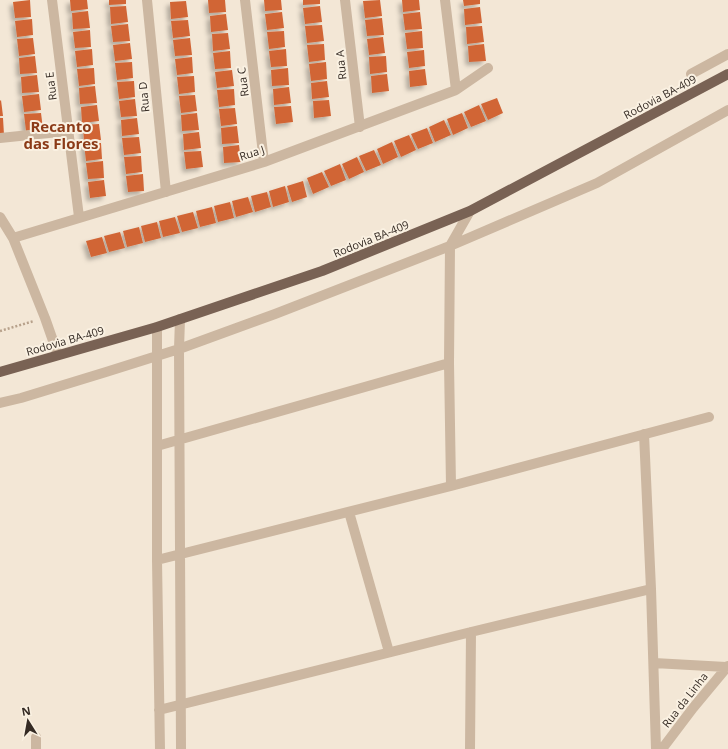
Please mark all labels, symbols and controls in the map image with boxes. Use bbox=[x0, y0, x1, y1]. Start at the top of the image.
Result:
street label: Rua A bbox=[331, 50, 350, 80]
street label: Rua C bbox=[233, 66, 252, 98]
street label: Rua E bbox=[41, 71, 60, 101]
street label: Rodovia BA-409 bbox=[621, 71, 699, 122]
street label: Rua D bbox=[134, 81, 153, 113]
district label: Recanto das Flores bbox=[23, 116, 99, 153]
street label: Rua J bbox=[237, 141, 266, 164]
street label: Rodovia BA-409 bbox=[331, 217, 411, 261]
street label: Rodovia BA-409 bbox=[24, 322, 106, 359]
street label: Rua da Linha bbox=[658, 669, 711, 730]
north arrow bbox=[8, 701, 48, 741]
text: N bbox=[20, 702, 32, 719]

